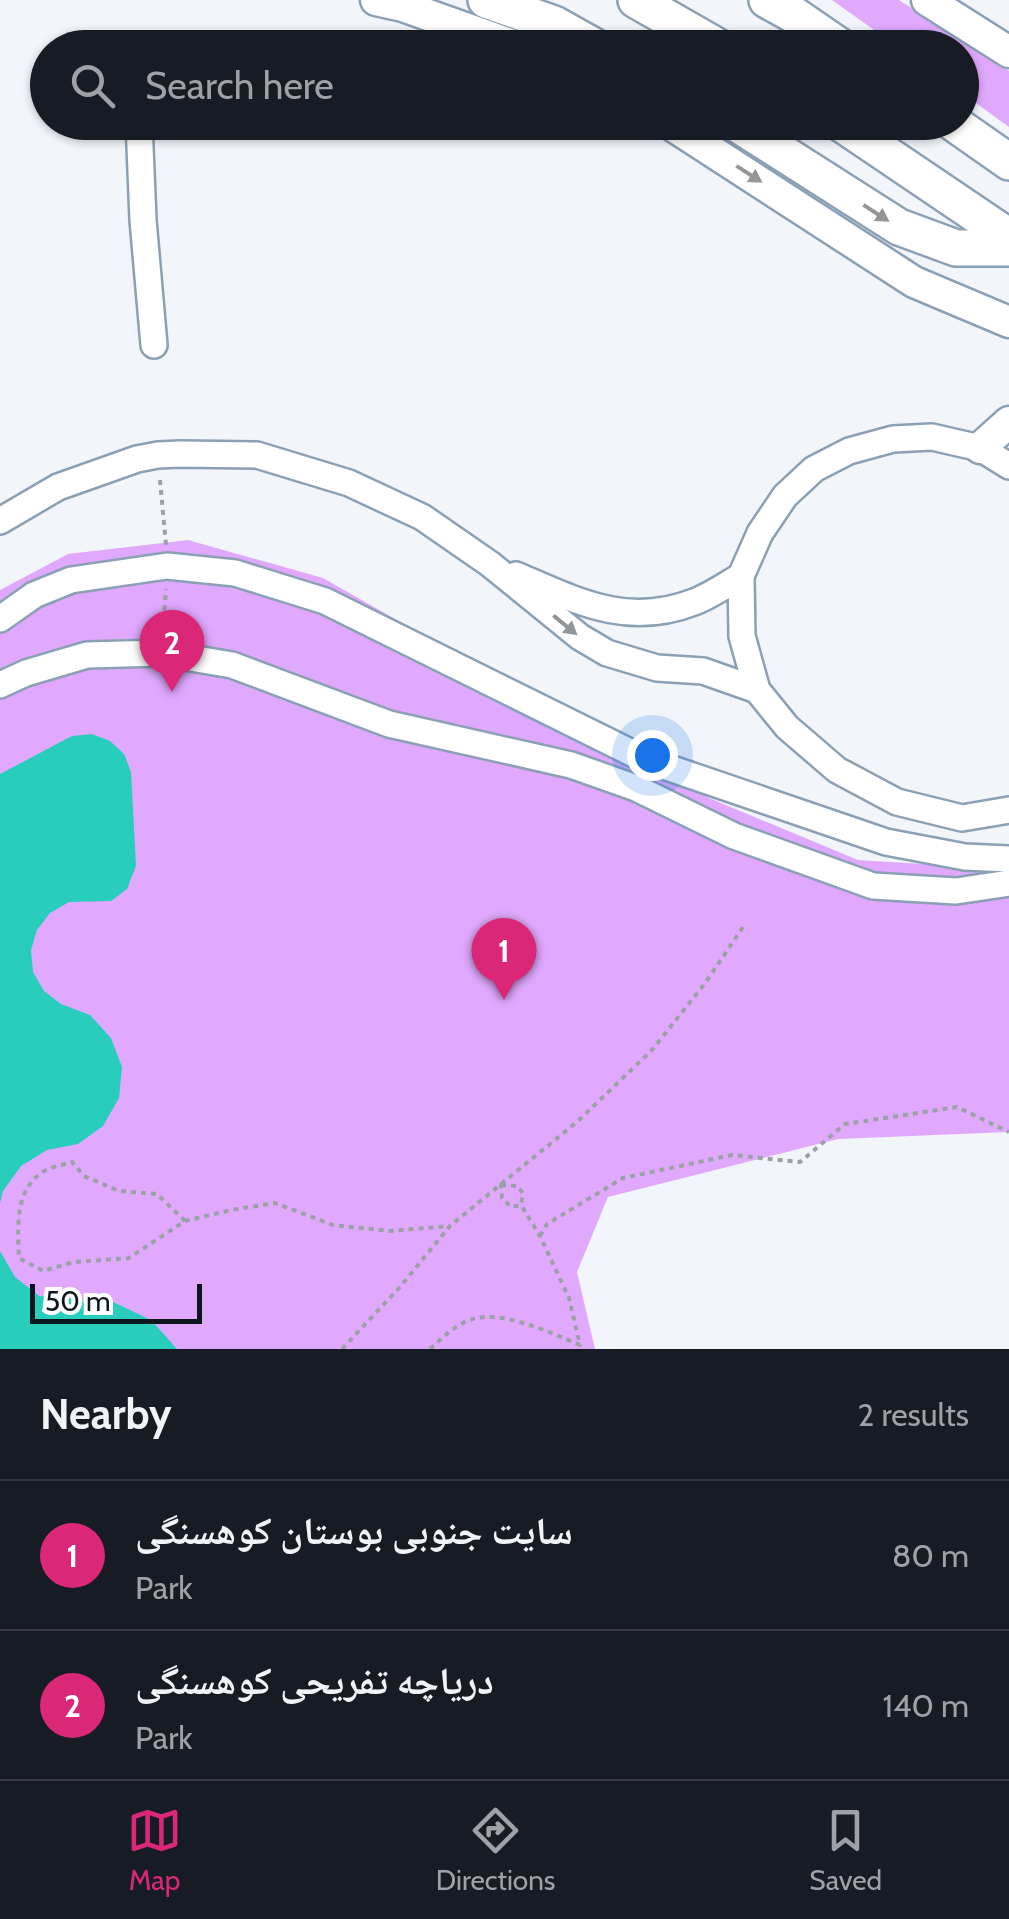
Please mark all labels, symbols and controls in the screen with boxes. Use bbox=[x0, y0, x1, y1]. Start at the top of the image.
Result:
search box bbox=[30, 30, 979, 140]
icon: search bbox=[65, 58, 120, 113]
text: Search here bbox=[145, 62, 334, 109]
one-way arrow bbox=[736, 165, 763, 183]
one-way arrow bbox=[862, 203, 889, 221]
pin: 2 bbox=[140, 610, 204, 692]
one-way arrow bbox=[553, 614, 578, 635]
your location bbox=[627, 730, 678, 781]
pin: 1 bbox=[472, 918, 536, 1000]
scale bar bbox=[30, 1279, 202, 1324]
text: 50 m bbox=[45, 1284, 111, 1318]
text: Nearby bbox=[40, 1388, 172, 1440]
text: 2 results bbox=[858, 1395, 969, 1434]
text: سایت جنوبی بوستان کوهسنگی bbox=[135, 1507, 573, 1554]
text: 1 bbox=[67, 1536, 78, 1575]
text: 80 m bbox=[892, 1536, 969, 1575]
text: Park bbox=[135, 1568, 193, 1607]
text: دریاچه تفریحی کوهسنگی bbox=[135, 1657, 494, 1704]
text: 2 bbox=[64, 1686, 81, 1725]
text: 140 m bbox=[882, 1686, 969, 1725]
text: Park bbox=[135, 1718, 193, 1757]
tab: Map bbox=[127, 1803, 182, 1897]
tab: Directions bbox=[436, 1803, 555, 1897]
tab: Saved bbox=[809, 1803, 882, 1897]

